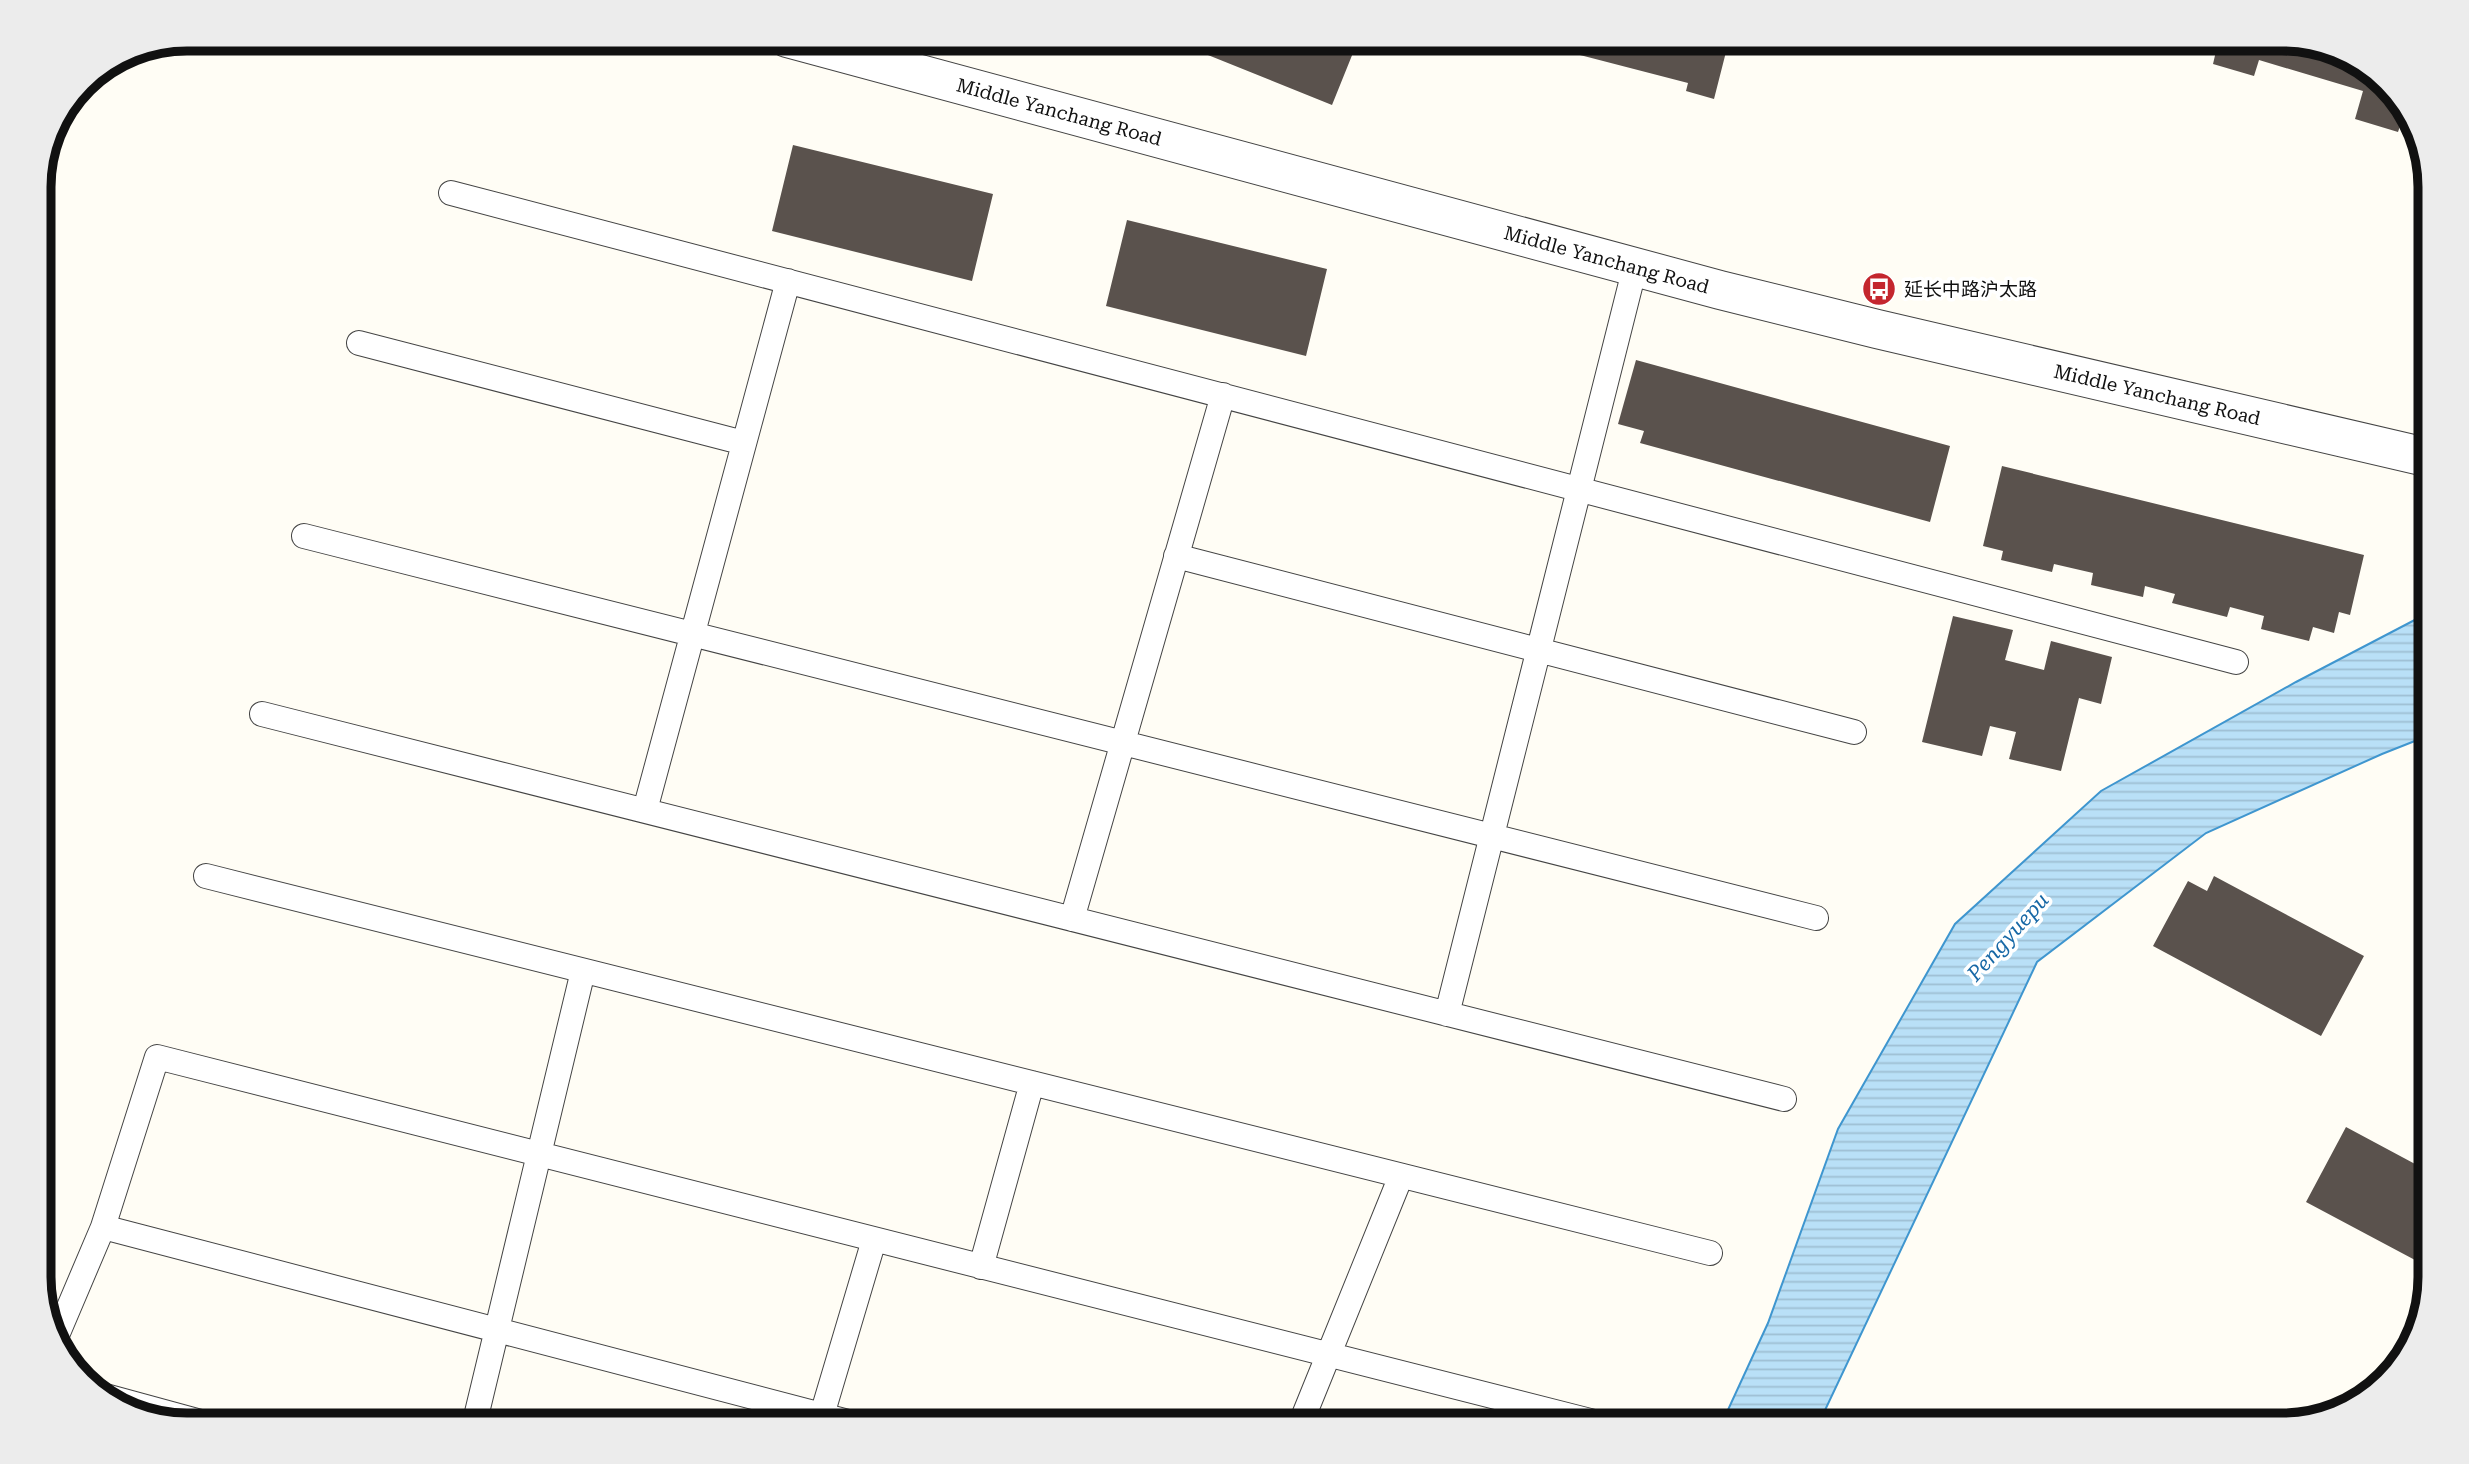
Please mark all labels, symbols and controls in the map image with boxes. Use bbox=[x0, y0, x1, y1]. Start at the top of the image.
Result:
street label: Middle Yanchang Road bbox=[954, 73, 1164, 150]
street label: Middle Yanchang Road bbox=[1501, 221, 1712, 298]
bus stop icon: 延长中路沪太路 bbox=[1860, 270, 1898, 308]
place label: 延长中路沪太路 bbox=[1904, 278, 2037, 301]
street label: Middle Yanchang Road bbox=[2052, 359, 2263, 430]
water label: Pengyuepu bbox=[1962, 888, 2054, 987]

